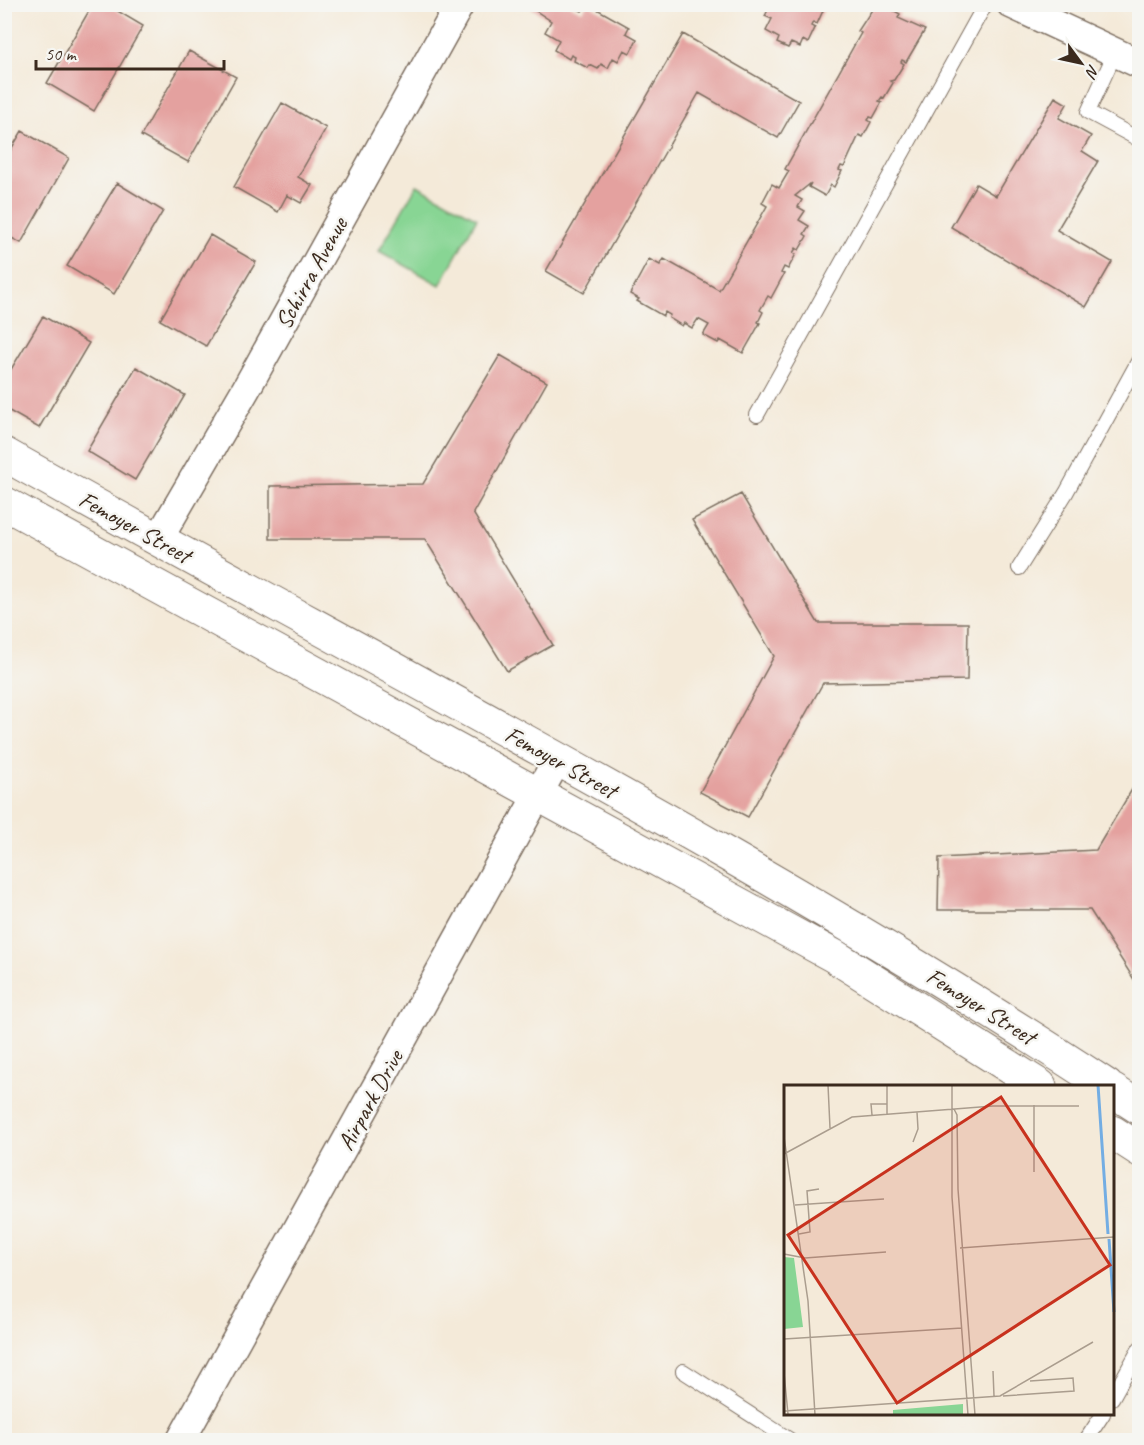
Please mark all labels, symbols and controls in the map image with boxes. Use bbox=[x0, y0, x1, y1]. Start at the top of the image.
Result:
scale bar bbox=[36, 33, 224, 71]
north arrow bbox=[1051, 33, 1111, 93]
text: 50 m bbox=[45, 43, 78, 65]
text: N bbox=[1080, 61, 1104, 83]
street label: Schirra Avenue bbox=[268, 210, 355, 334]
street label: Femoyer Street bbox=[74, 484, 199, 571]
street label: Femoyer Street bbox=[500, 719, 625, 806]
street label: Femoyer Street bbox=[921, 961, 1044, 1053]
street label: Airpark Drive bbox=[330, 1043, 411, 1155]
inset map bbox=[784, 1085, 1114, 1415]

